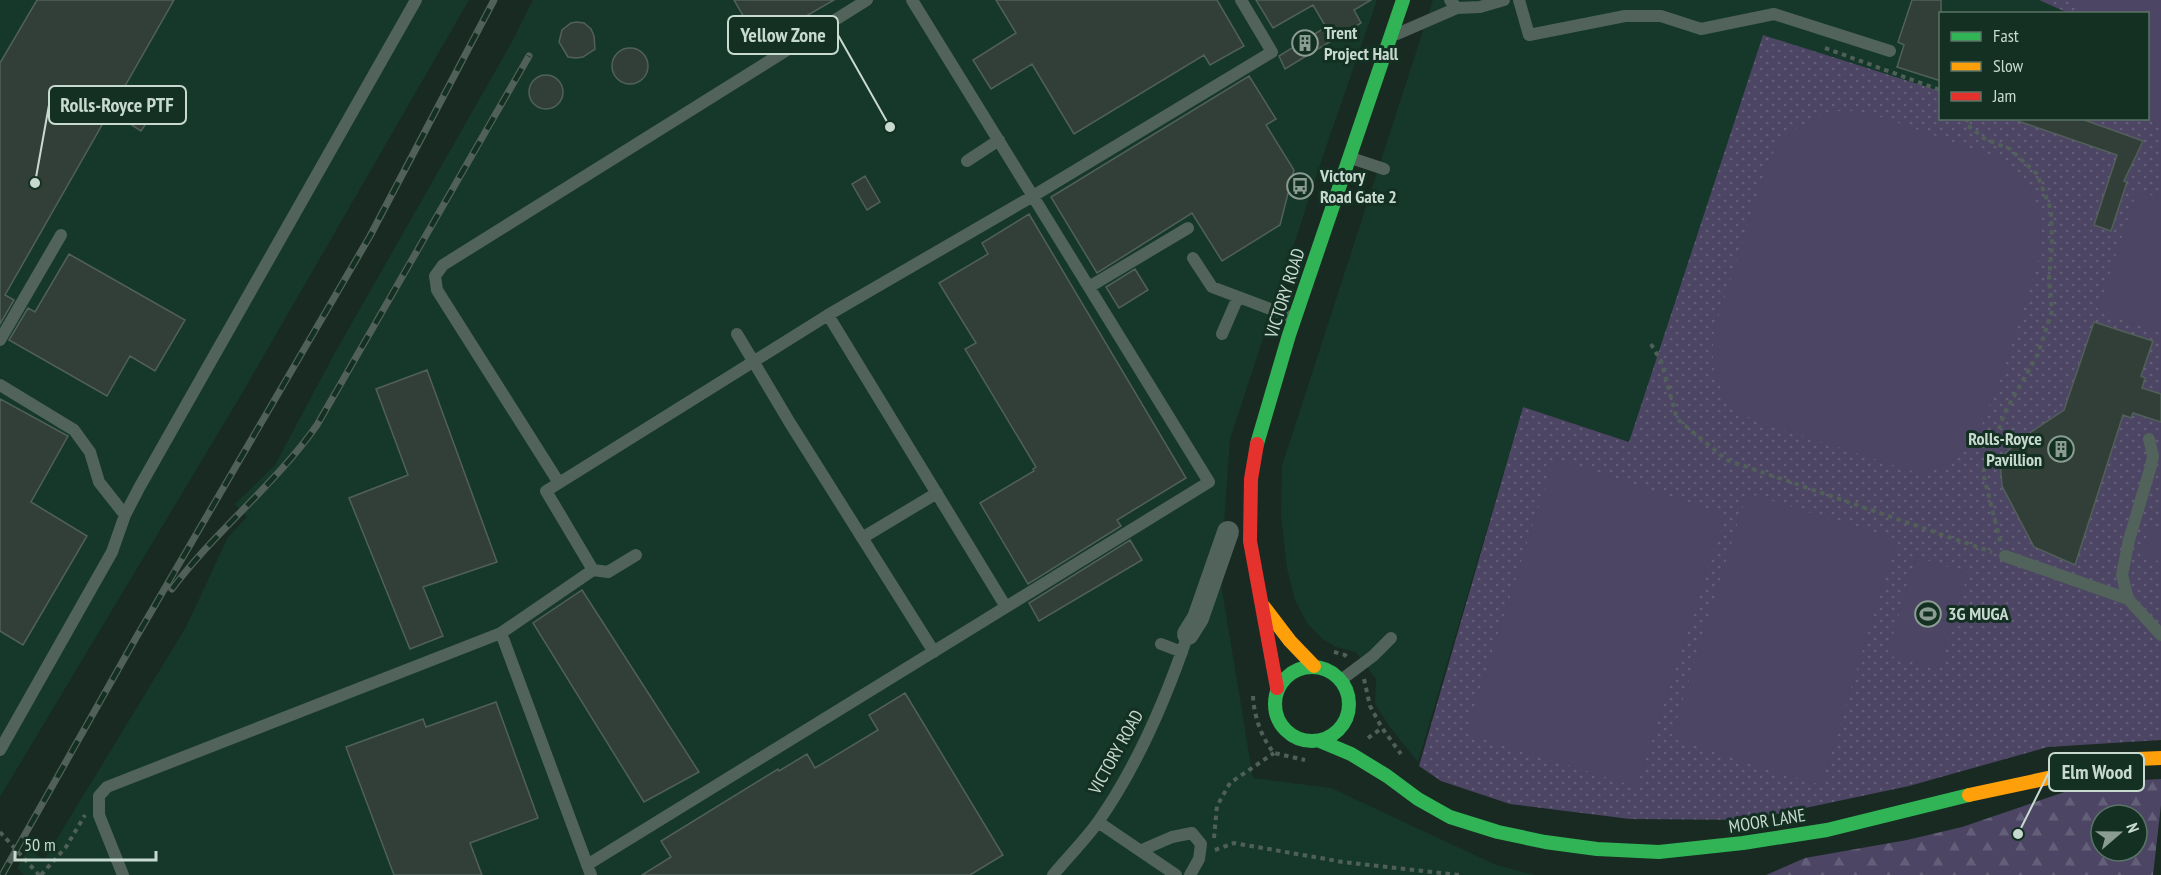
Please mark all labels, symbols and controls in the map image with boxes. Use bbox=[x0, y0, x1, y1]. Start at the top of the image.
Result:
legend bbox=[1939, 12, 2149, 120]
callout: Yellow Zone bbox=[728, 16, 838, 54]
place label: Trent Project Hall bbox=[1324, 21, 1399, 65]
text: Yellow Zone bbox=[739, 22, 826, 48]
text: Fast bbox=[1993, 24, 2019, 47]
building icon: Trent Project Hall bbox=[1290, 28, 1320, 58]
text: Slow bbox=[1993, 54, 2024, 77]
text: Jam bbox=[1992, 84, 2016, 107]
callout: Rolls-Royce PTF bbox=[49, 86, 186, 124]
text: Rolls-Royce PTF bbox=[60, 92, 174, 118]
place label: Victory Road Gate 2 bbox=[1319, 164, 1397, 208]
bus stop icon: Victory Road Gate 2 bbox=[1285, 171, 1315, 201]
street label: VICTORY ROAD bbox=[1259, 245, 1310, 341]
place label: Rolls-Royce Pavillion bbox=[1968, 427, 2042, 471]
building icon: Rolls-Royce Pavillion bbox=[2046, 434, 2076, 464]
sports icon: 3G MUGA bbox=[1913, 599, 1943, 629]
place label: 3G MUGA bbox=[1948, 602, 2010, 625]
street label: VICTORY ROAD bbox=[1083, 706, 1148, 799]
callout: Elm Wood bbox=[2049, 753, 2144, 791]
text: Elm Wood bbox=[2062, 759, 2132, 785]
street label: MOOR LANE bbox=[1727, 803, 1807, 838]
north arrow bbox=[2089, 803, 2149, 863]
text: N bbox=[2122, 820, 2144, 835]
scale bar bbox=[15, 824, 156, 862]
text: 50 m bbox=[24, 833, 56, 856]

